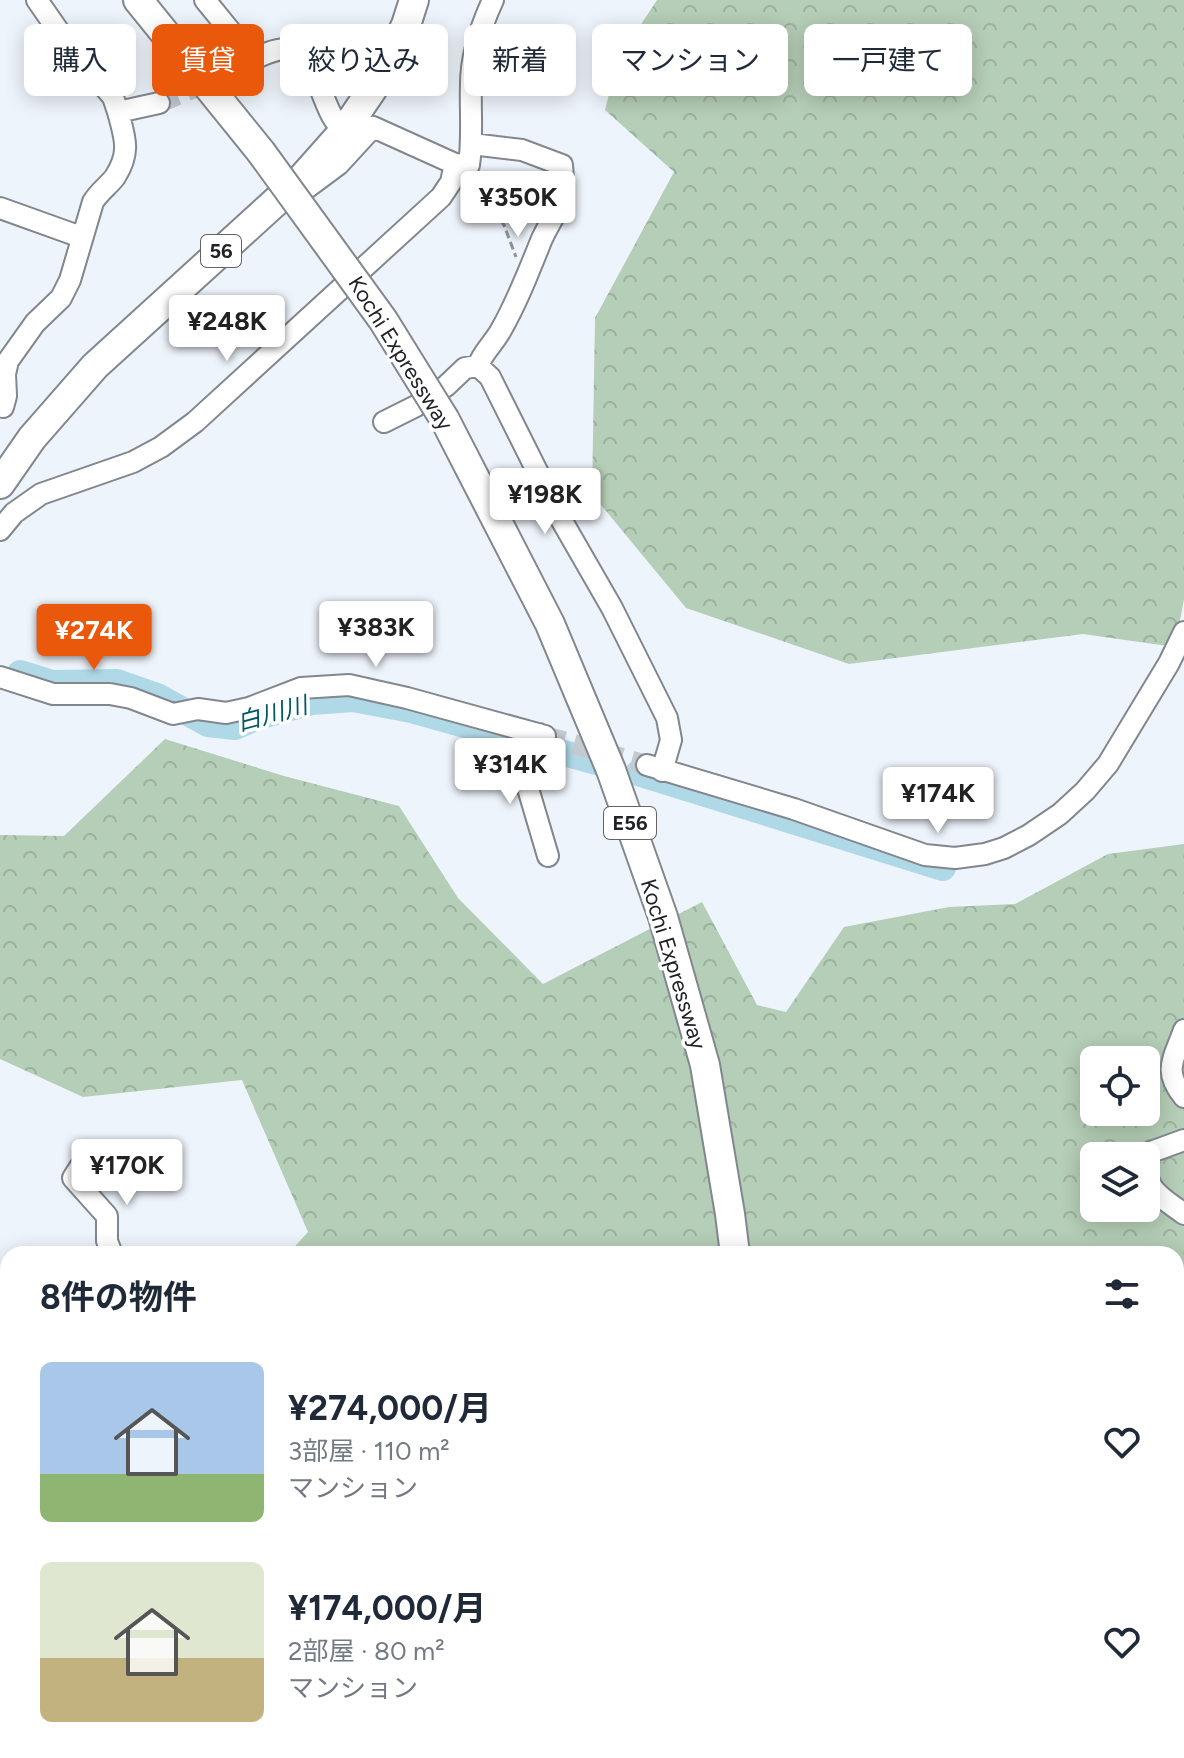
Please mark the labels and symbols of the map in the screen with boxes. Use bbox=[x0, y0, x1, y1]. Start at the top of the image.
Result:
pin: ¥350K bbox=[462, 171, 574, 239]
road number: 56 bbox=[201, 235, 241, 267]
street label: Kochi Expressway bbox=[342, 271, 459, 436]
pin: ¥248K bbox=[171, 295, 283, 363]
pin: ¥198K bbox=[489, 468, 601, 536]
pin: ¥383K bbox=[320, 601, 432, 669]
pin: ¥274K bbox=[38, 604, 150, 672]
water label: 白川川 bbox=[233, 689, 313, 737]
pin: ¥314K bbox=[454, 738, 566, 806]
pin: ¥174K bbox=[882, 767, 994, 835]
road number: E56 bbox=[604, 807, 656, 839]
street label: Kochi Expressway bbox=[635, 876, 712, 1053]
pin: ¥170K bbox=[71, 1139, 183, 1207]

